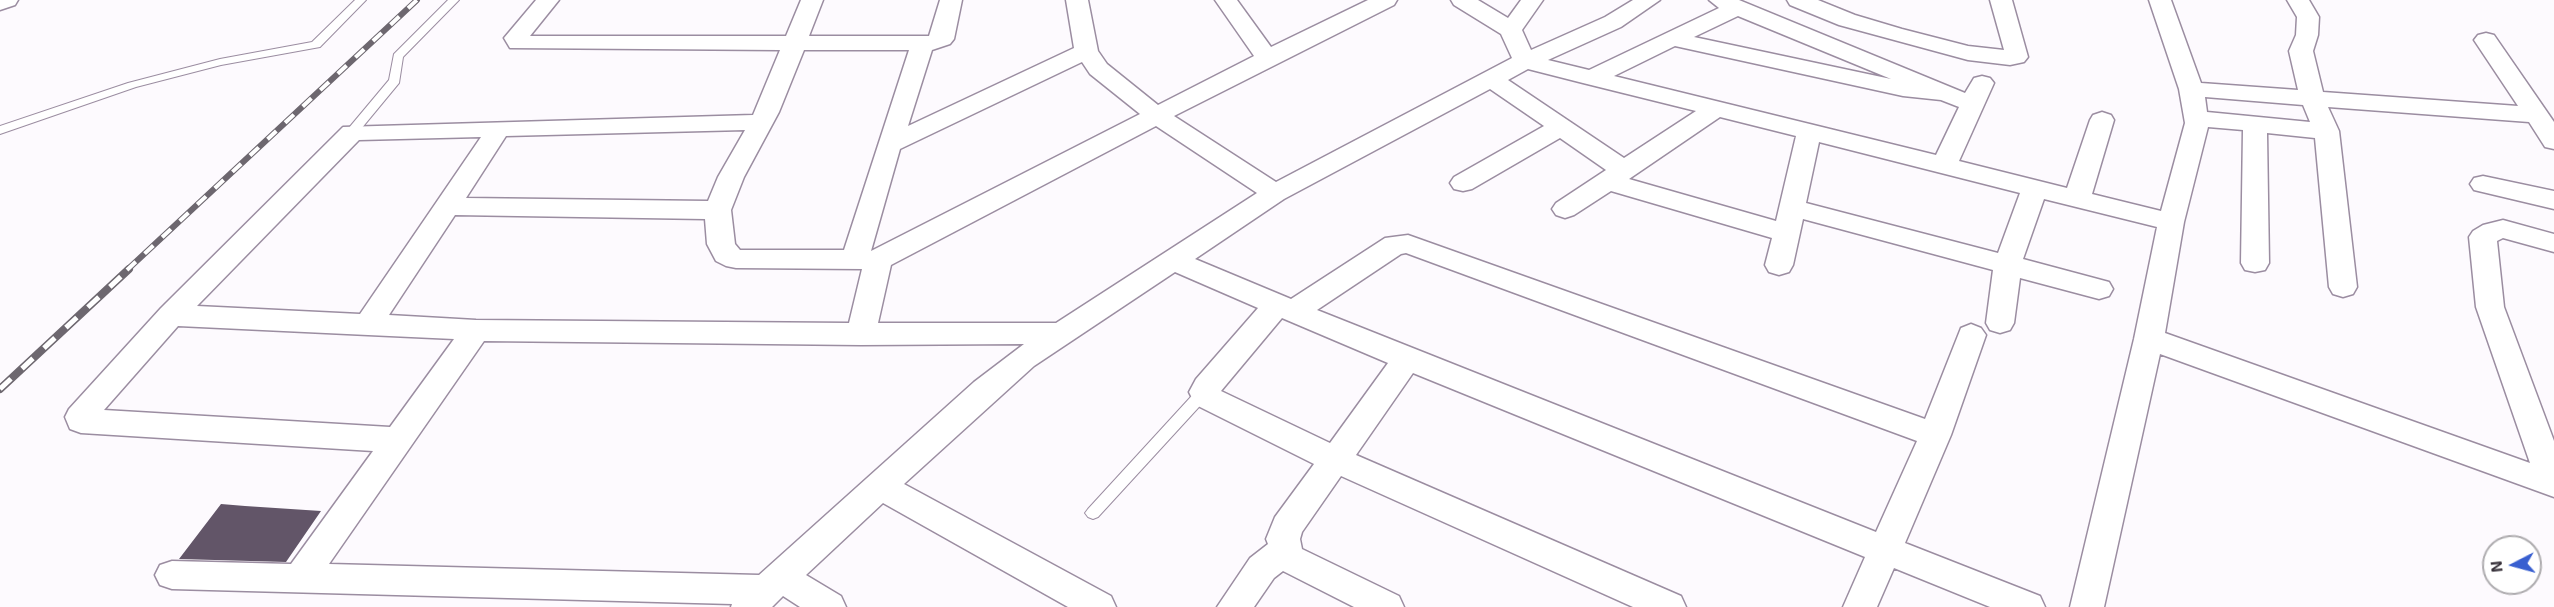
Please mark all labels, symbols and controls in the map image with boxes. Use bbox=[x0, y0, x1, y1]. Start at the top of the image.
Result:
north arrow bbox=[2482, 535, 2542, 595]
text: N bbox=[2486, 560, 2506, 573]

